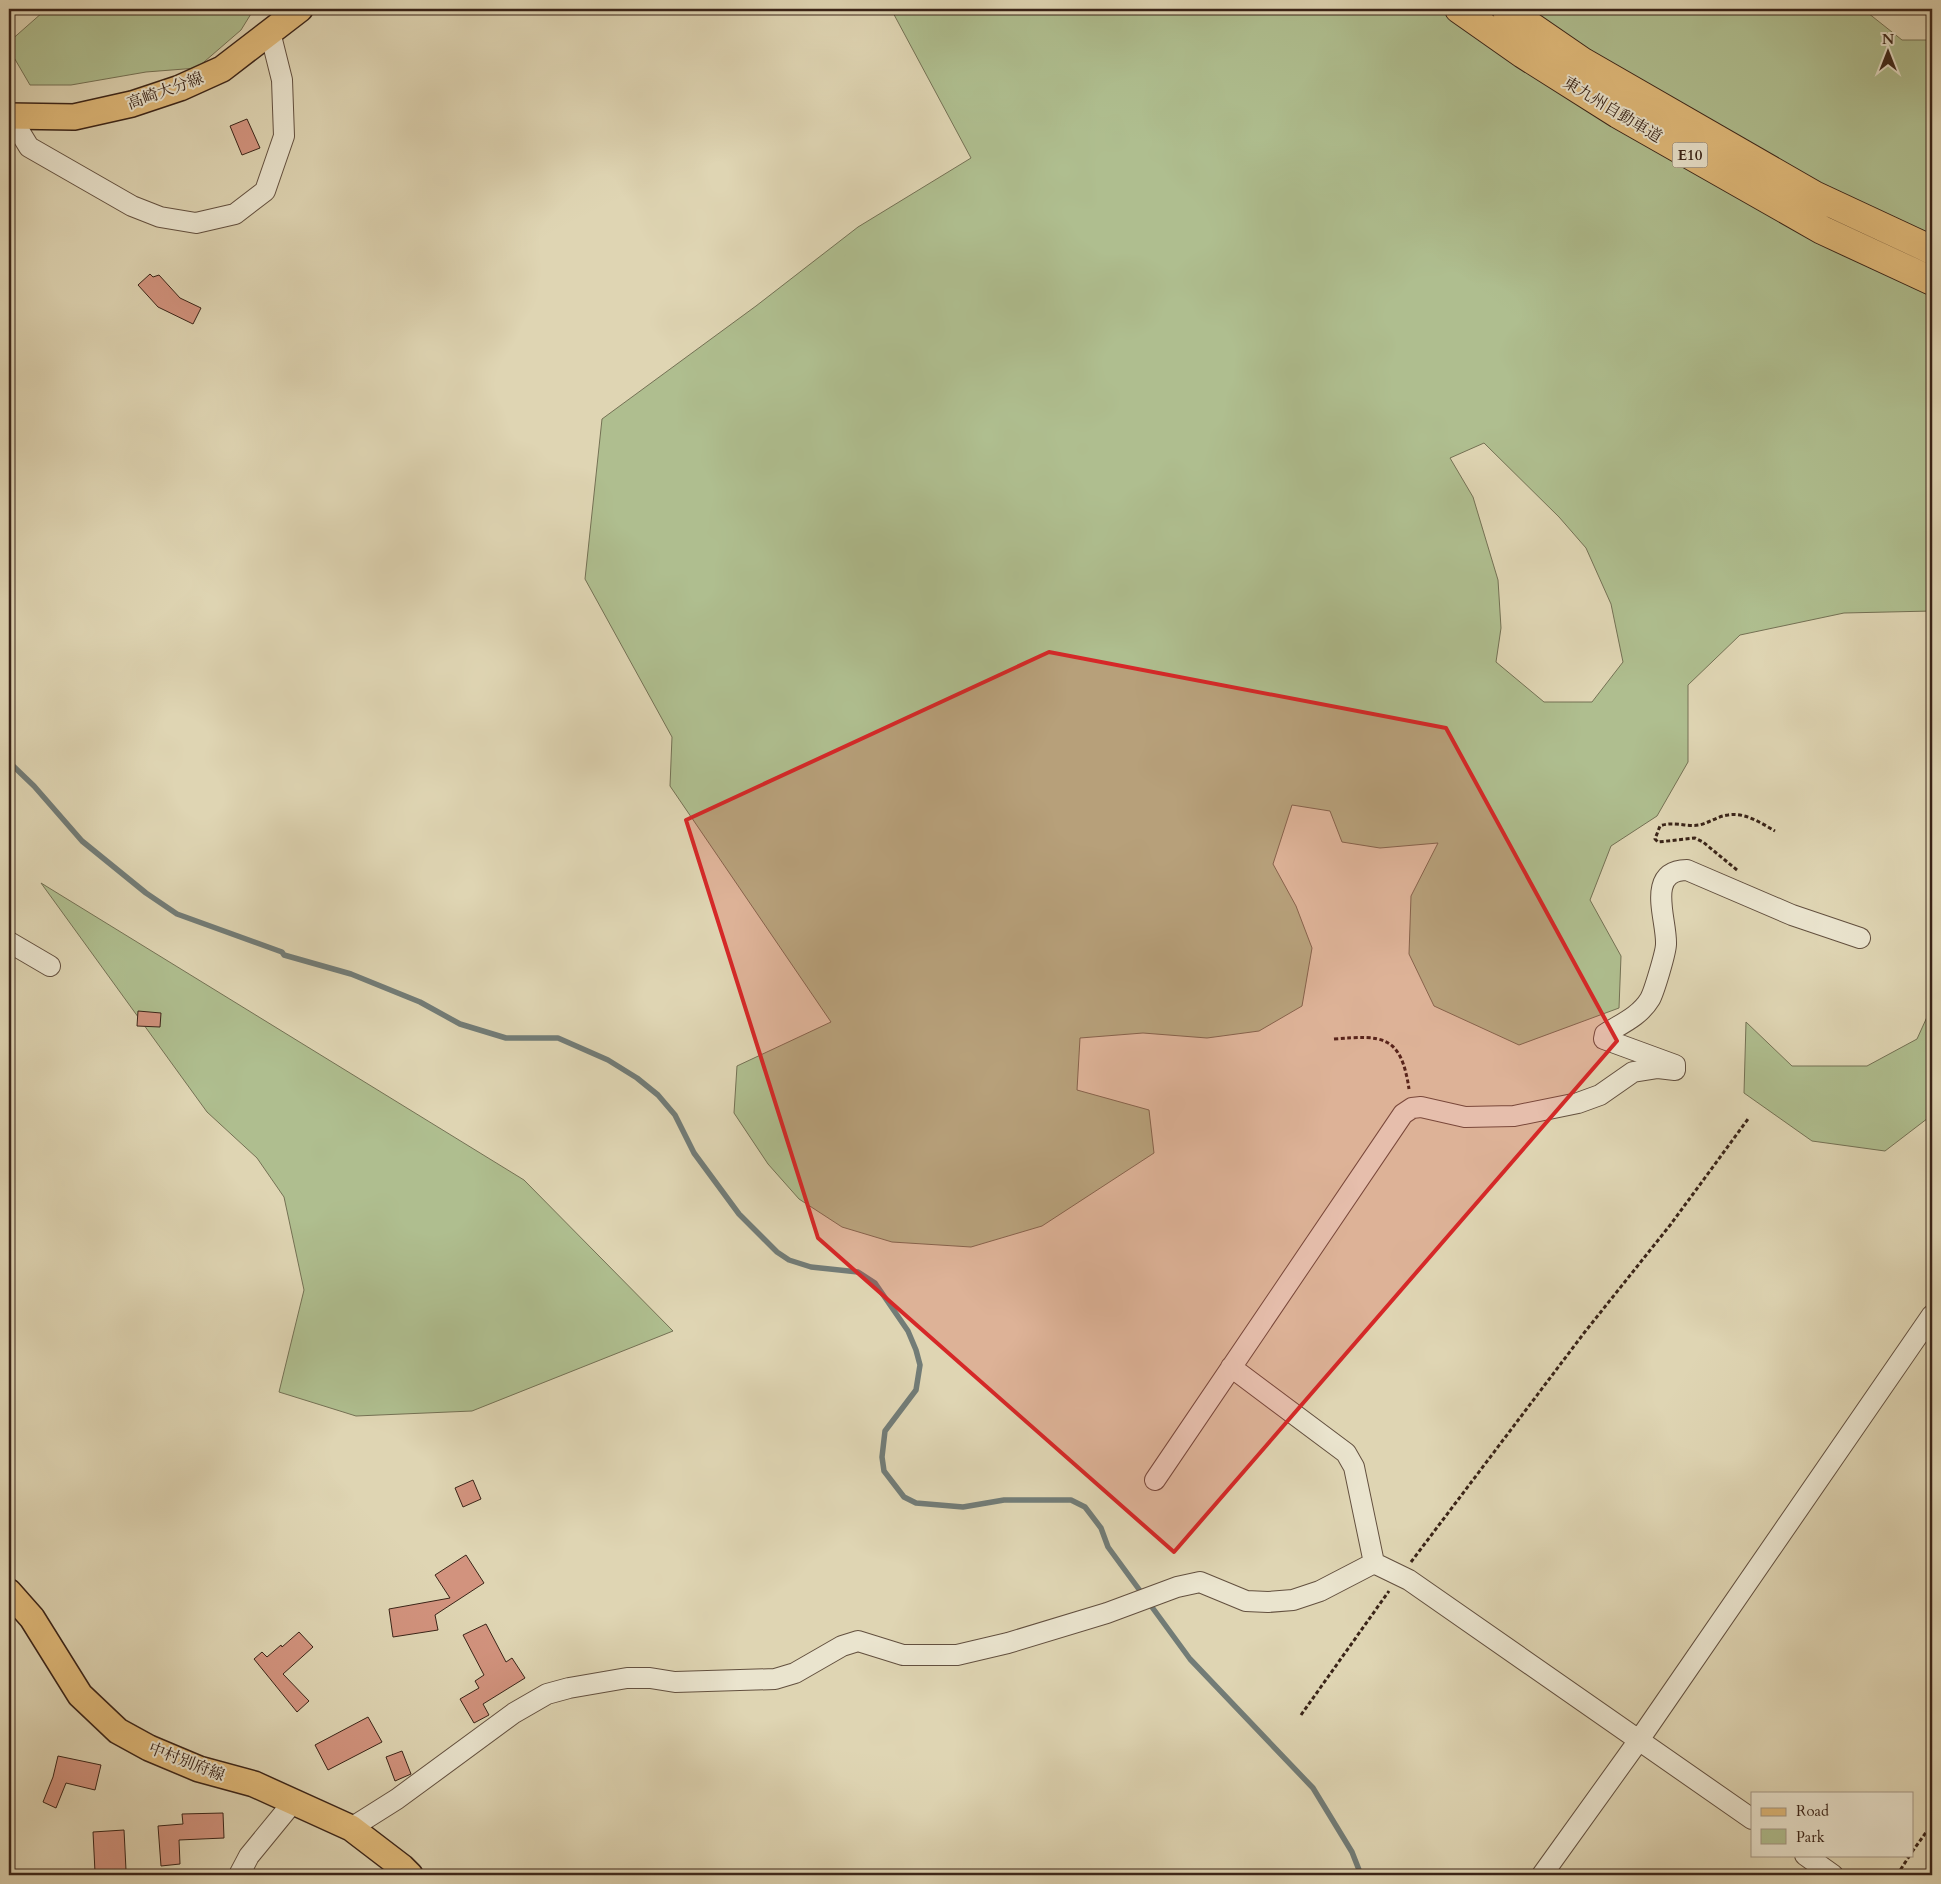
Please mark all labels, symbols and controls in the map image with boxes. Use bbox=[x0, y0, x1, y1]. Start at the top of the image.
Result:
north arrow bbox=[1864, 28, 1914, 78]
text: N bbox=[1882, 30, 1894, 49]
street label: 高崎大分線 bbox=[124, 67, 207, 115]
street label: 東九州自動車道 bbox=[1559, 72, 1666, 148]
road number: E10 bbox=[1672, 142, 1708, 168]
street label: 中村別府線 bbox=[145, 1737, 228, 1787]
legend bbox=[1751, 1792, 1914, 1856]
text: Road bbox=[1796, 1801, 1829, 1821]
text: Park bbox=[1796, 1827, 1825, 1847]

